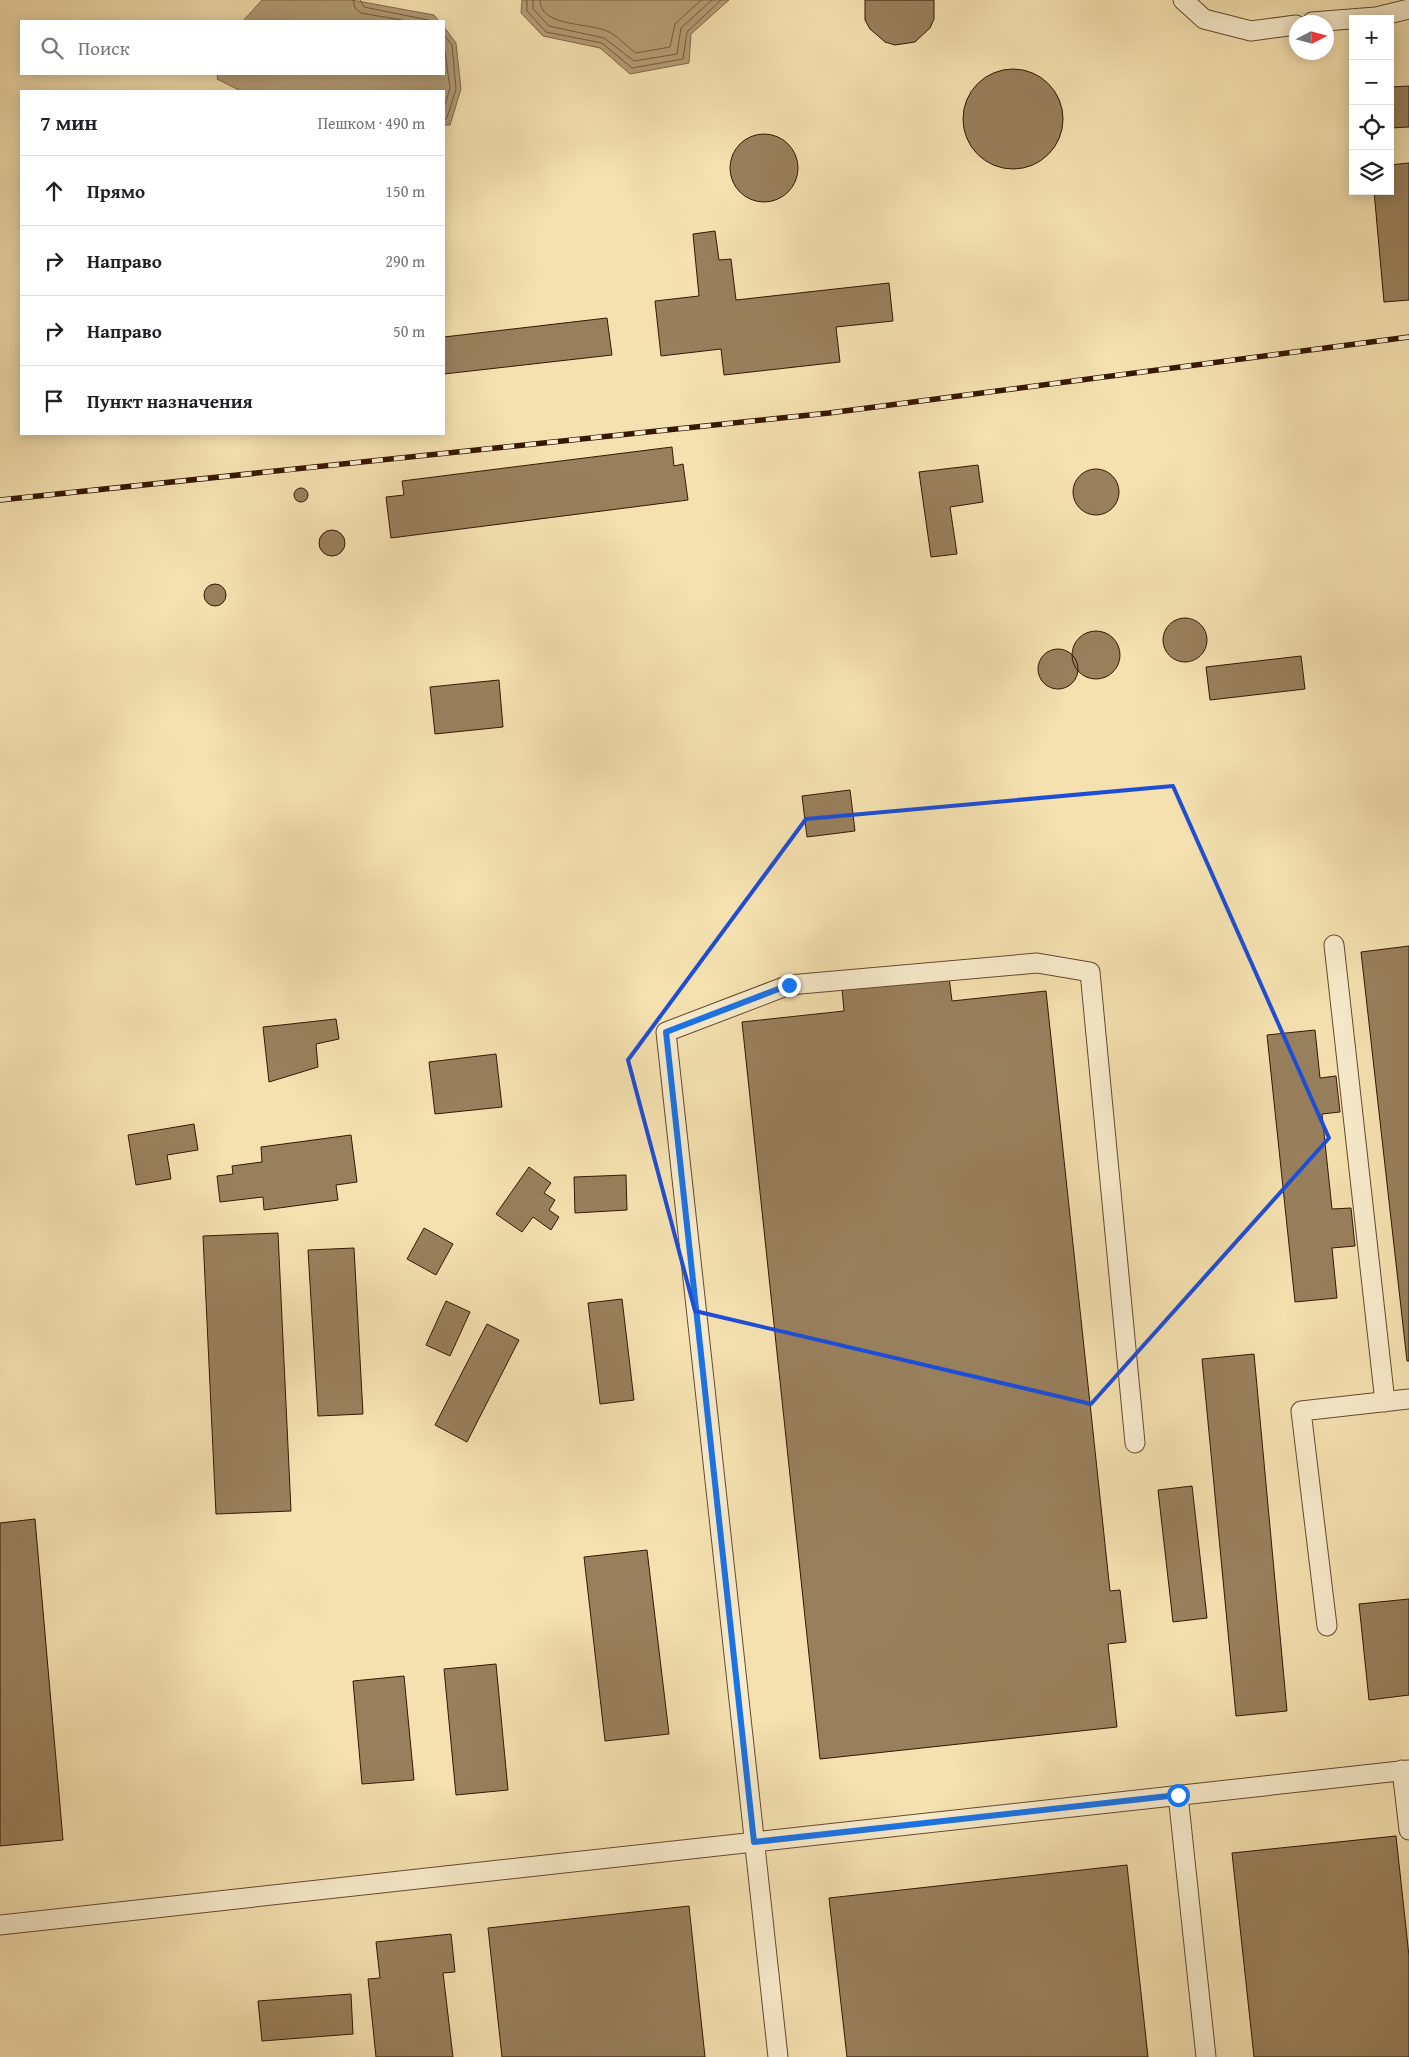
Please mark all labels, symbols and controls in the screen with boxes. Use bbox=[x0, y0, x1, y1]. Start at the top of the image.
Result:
north arrow bbox=[1289, 15, 1334, 60]
map controls bbox=[1349, 15, 1394, 195]
button: + bbox=[1349, 15, 1394, 60]
search box bbox=[20, 20, 445, 75]
icon: search bbox=[38, 34, 66, 62]
text: Поиск bbox=[78, 34, 130, 62]
button: − bbox=[1349, 60, 1394, 105]
button: locate bbox=[1349, 105, 1394, 150]
text: 7 мин bbox=[40, 107, 97, 138]
text: Пешком · 490 m bbox=[318, 111, 425, 135]
button: layers bbox=[1349, 150, 1394, 195]
icon: ahead bbox=[40, 177, 68, 205]
text: Прямо bbox=[87, 177, 145, 205]
text: 150 m bbox=[385, 179, 425, 203]
icon: right bbox=[40, 247, 68, 275]
text: Направо bbox=[87, 247, 162, 275]
text: 290 m bbox=[385, 249, 425, 273]
icon: right bbox=[40, 317, 68, 345]
text: Направо bbox=[87, 317, 162, 345]
text: 50 m bbox=[393, 319, 425, 343]
icon: arrive bbox=[40, 387, 68, 415]
text: Пункт назначения bbox=[87, 387, 253, 415]
route end bbox=[778, 974, 801, 997]
route start bbox=[1167, 1784, 1190, 1807]

